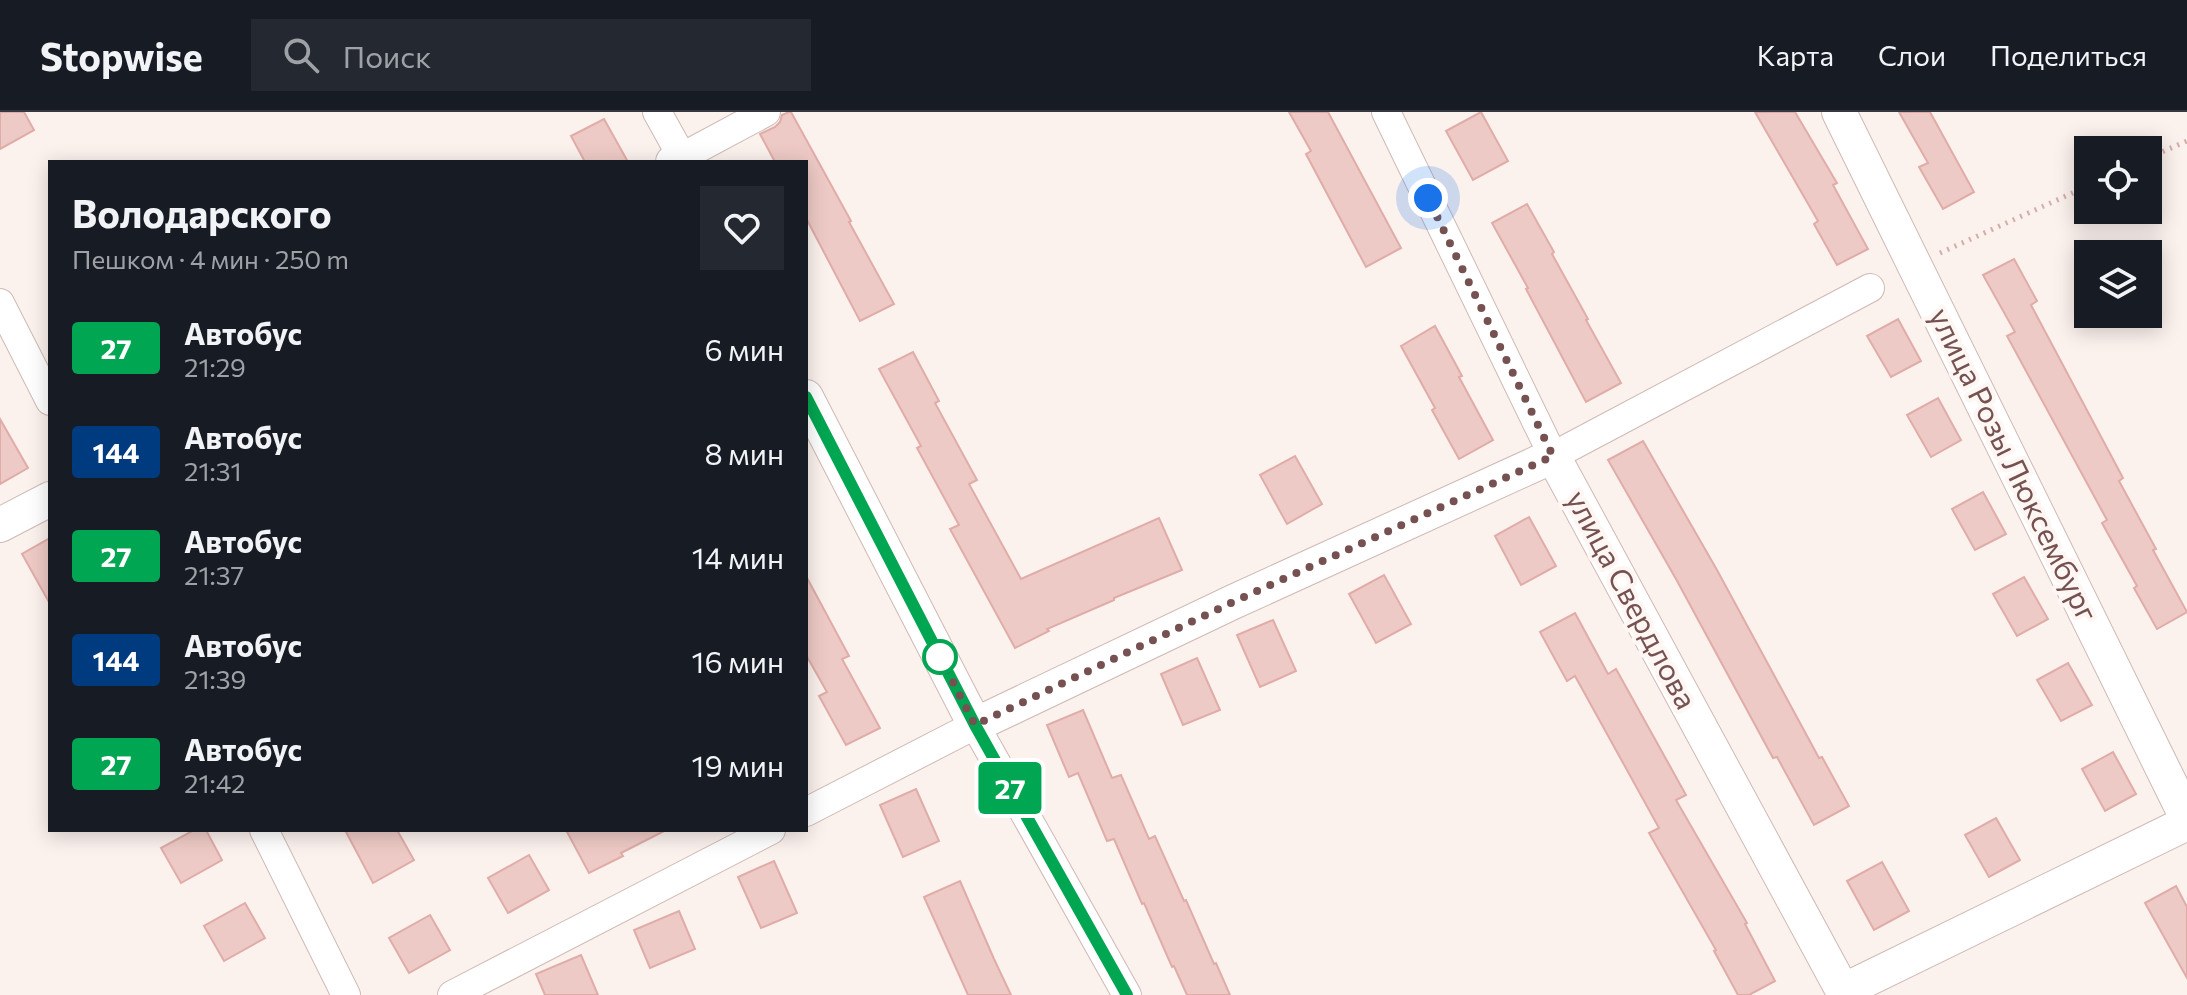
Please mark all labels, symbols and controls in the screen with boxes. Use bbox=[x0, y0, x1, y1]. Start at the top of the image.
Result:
search box bbox=[251, 19, 811, 91]
text: Stopwise bbox=[40, 32, 203, 79]
icon: search bbox=[279, 33, 323, 77]
text: Поиск bbox=[343, 37, 431, 74]
text: Карта bbox=[1757, 38, 1834, 72]
text: Слои bbox=[1878, 38, 1946, 72]
text: Поделиться bbox=[1990, 38, 2147, 72]
map controls bbox=[2074, 136, 2162, 328]
button: locate bbox=[2074, 136, 2162, 224]
your location bbox=[1408, 178, 1448, 218]
button: heart bbox=[700, 186, 784, 270]
text: Володарского bbox=[72, 189, 332, 236]
button: layers bbox=[2074, 240, 2162, 328]
text: Пешком · 4 мин · 250 m bbox=[72, 243, 349, 274]
street label: улица Розы Люксембург bbox=[1923, 301, 2107, 627]
text: Автобус bbox=[184, 314, 302, 351]
text: 6 мин bbox=[704, 330, 784, 367]
text: 27 bbox=[100, 331, 132, 365]
text: 21:29 bbox=[184, 351, 246, 382]
text: Автобус bbox=[184, 418, 302, 455]
text: 8 мин bbox=[704, 434, 784, 471]
text: 144 bbox=[92, 435, 140, 469]
text: 21:31 bbox=[184, 455, 242, 486]
street label: улица Свердлова bbox=[1560, 483, 1706, 715]
text: Автобус bbox=[184, 522, 302, 559]
text: 14 мин bbox=[692, 538, 784, 575]
text: 27 bbox=[100, 539, 132, 573]
text: 21:37 bbox=[184, 559, 244, 590]
text: Автобус bbox=[184, 626, 302, 663]
unlabelled marker bbox=[923, 640, 957, 674]
text: 16 мин bbox=[692, 642, 784, 679]
text: 144 bbox=[92, 643, 140, 677]
text: 21:39 bbox=[184, 663, 246, 694]
text: Автобус bbox=[184, 730, 302, 767]
text: 19 мин bbox=[692, 746, 784, 783]
text: 27 bbox=[100, 747, 132, 781]
line badge: 27 bbox=[974, 762, 1046, 814]
text: 21:42 bbox=[184, 767, 245, 798]
text: 27 bbox=[994, 771, 1026, 805]

